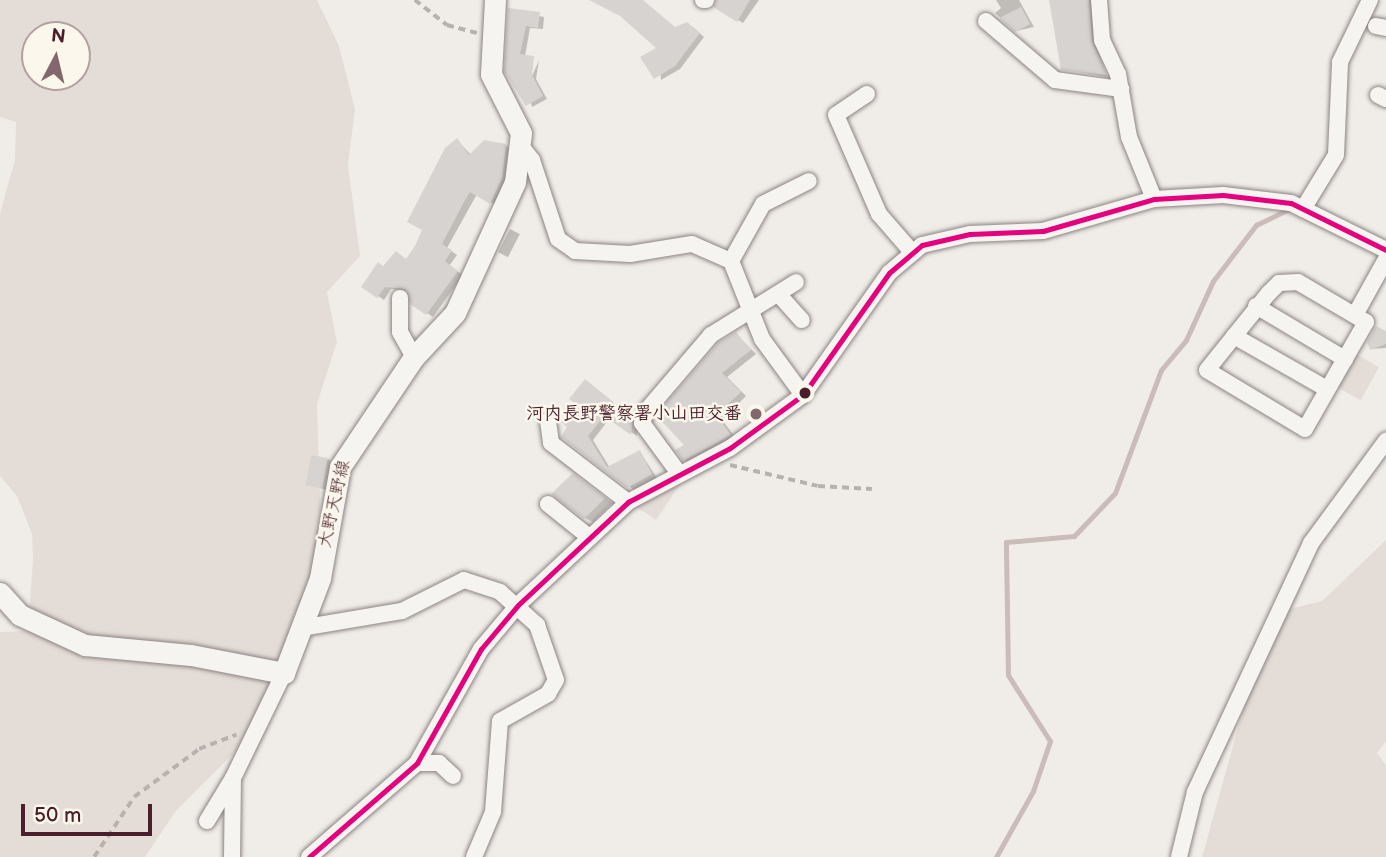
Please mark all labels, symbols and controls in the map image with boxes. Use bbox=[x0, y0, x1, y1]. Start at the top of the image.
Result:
north arrow bbox=[21, 21, 91, 91]
text: N bbox=[50, 24, 67, 49]
unlabelled marker bbox=[798, 386, 812, 400]
place label: 河内長野警察署小山田交番 bbox=[526, 403, 742, 425]
marker: 河内長野警察署小山田交番 bbox=[748, 406, 764, 422]
street label: 大野天野線 bbox=[314, 458, 356, 550]
scale bar bbox=[24, 790, 156, 834]
text: 50 m bbox=[34, 803, 81, 828]

